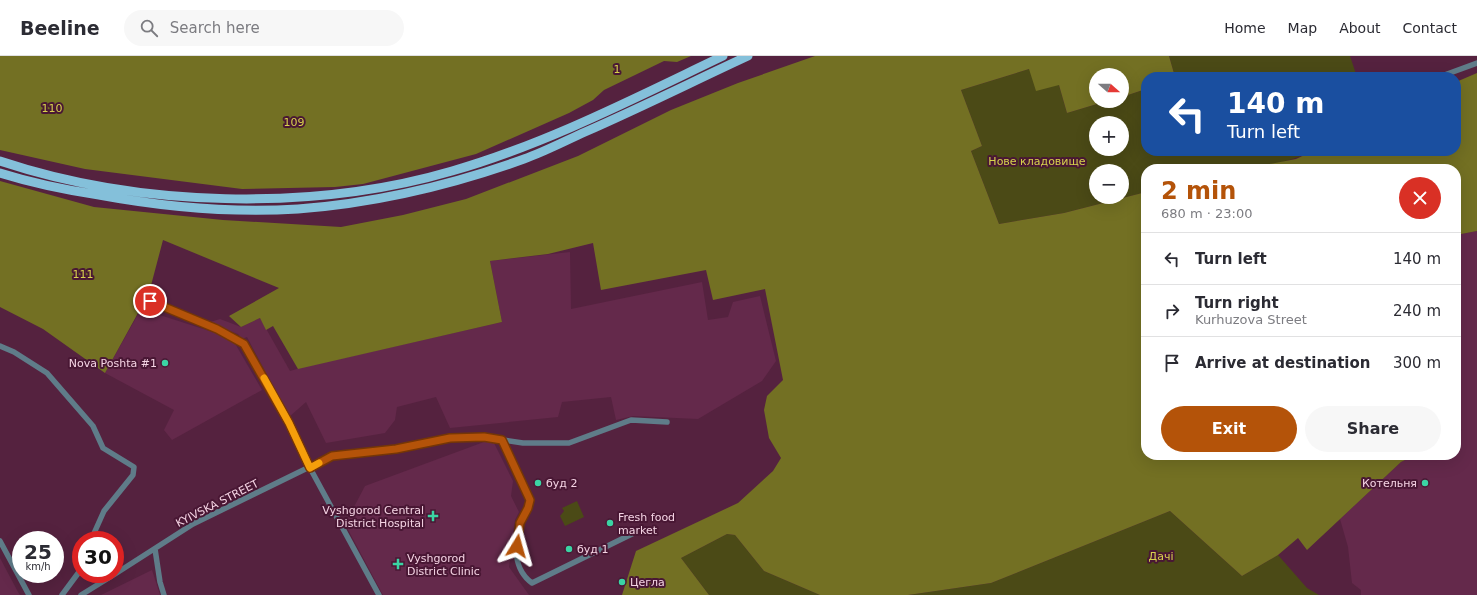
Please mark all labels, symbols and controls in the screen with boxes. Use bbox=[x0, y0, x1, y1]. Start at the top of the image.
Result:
search box bbox=[124, 10, 404, 46]
text: Beeline bbox=[20, 17, 100, 39]
icon: search bbox=[138, 17, 160, 39]
text: Search here bbox=[170, 19, 260, 37]
text: Home bbox=[1224, 20, 1266, 36]
text: Map bbox=[1288, 20, 1317, 36]
text: About bbox=[1339, 20, 1381, 36]
text: Contact bbox=[1403, 20, 1457, 36]
park label: 1 bbox=[614, 63, 621, 76]
north arrow bbox=[1089, 68, 1129, 108]
map controls bbox=[1089, 68, 1129, 204]
text: 140 m bbox=[1227, 87, 1324, 120]
icon: left bbox=[1161, 88, 1213, 140]
park label: 110 bbox=[42, 102, 63, 115]
park label: 109 bbox=[284, 116, 305, 129]
button: + bbox=[1089, 116, 1129, 156]
text: Turn left bbox=[1227, 121, 1300, 142]
park label: Нове кладовище bbox=[988, 155, 1086, 168]
button: − bbox=[1089, 164, 1129, 204]
text: 2 min bbox=[1161, 177, 1236, 205]
button: close bbox=[1399, 177, 1441, 219]
text: 680 m · 23:00 bbox=[1161, 206, 1252, 221]
icon: left bbox=[1161, 248, 1183, 270]
text: Turn left bbox=[1195, 250, 1267, 268]
text: 140 m bbox=[1393, 250, 1441, 268]
park label: 111 bbox=[73, 268, 94, 281]
pin bbox=[133, 284, 167, 318]
icon: arrive bbox=[139, 290, 161, 312]
text: Turn right bbox=[1195, 294, 1279, 312]
icon: right bbox=[1161, 300, 1183, 322]
text: 240 m bbox=[1393, 302, 1441, 320]
text: Kurhuzova Street bbox=[1195, 312, 1307, 327]
icon: arrive bbox=[1161, 352, 1183, 374]
text: Arrive at destination bbox=[1195, 354, 1370, 372]
text: 300 m bbox=[1393, 354, 1441, 372]
place label: Nova Poshta #1 bbox=[69, 357, 157, 370]
marker: Nova Poshta #1 bbox=[160, 358, 170, 368]
button: Exit bbox=[1161, 406, 1297, 452]
button: Share bbox=[1305, 406, 1441, 452]
street label: KYIVSKA STREET bbox=[174, 477, 261, 530]
place label: буд 2 bbox=[546, 477, 577, 490]
place label: Котельня bbox=[1362, 477, 1417, 490]
marker: буд 2 bbox=[533, 478, 543, 488]
marker: Котельня bbox=[1420, 478, 1430, 488]
place label: Vyshgorod Central District Hospital bbox=[322, 504, 424, 530]
marker: Vyshgorod Central District Hospital bbox=[427, 510, 439, 522]
place label: Fresh food market bbox=[618, 511, 675, 537]
marker: Fresh food market bbox=[605, 518, 615, 528]
position arrow bbox=[496, 525, 538, 567]
speed limit sign: 30 bbox=[72, 531, 124, 583]
text: 25 bbox=[24, 540, 52, 564]
place label: буд 1 bbox=[577, 543, 608, 556]
marker: буд 1 bbox=[564, 544, 574, 554]
park label: Дачі bbox=[1149, 550, 1173, 563]
place label: Vyshgorod District Clinic bbox=[407, 552, 480, 578]
marker: Vyshgorod District Clinic bbox=[392, 558, 404, 570]
text: km/h bbox=[25, 561, 51, 572]
place label: Цегла bbox=[630, 576, 665, 589]
marker: Цегла bbox=[617, 577, 627, 587]

